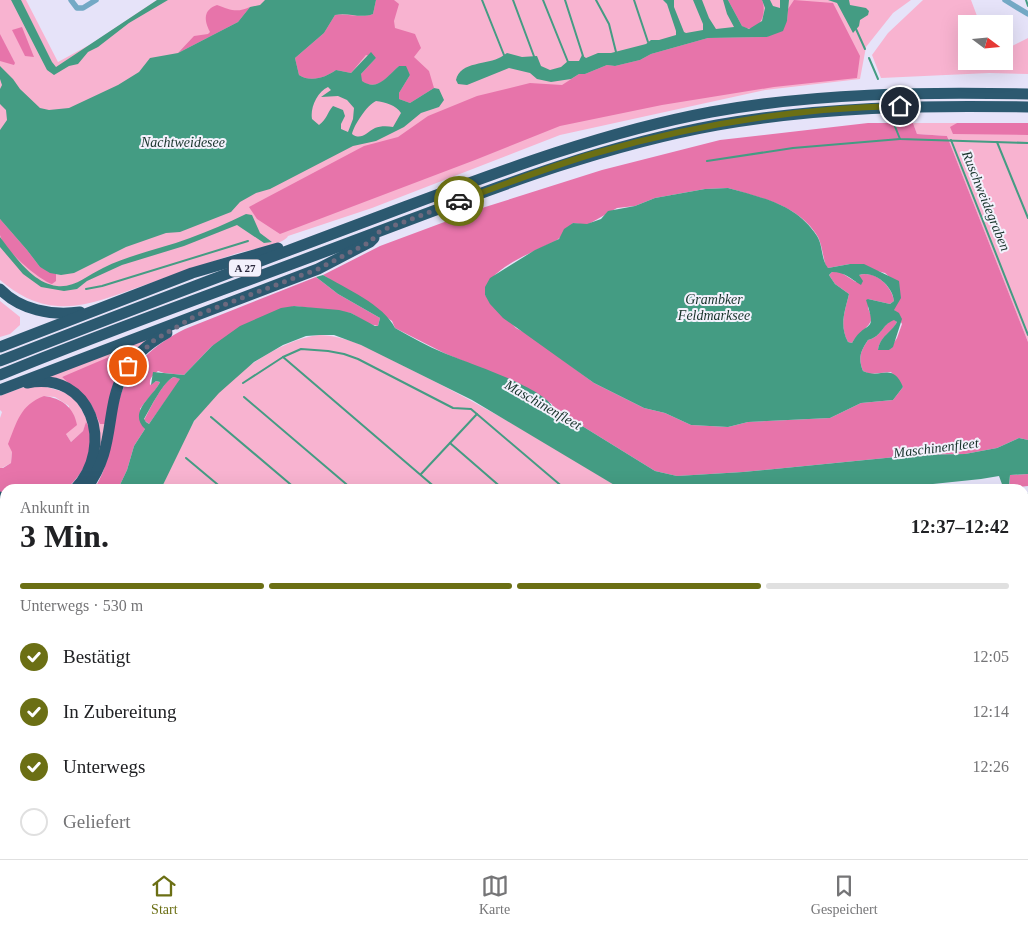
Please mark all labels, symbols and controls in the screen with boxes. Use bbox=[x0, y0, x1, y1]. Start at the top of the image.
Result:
north arrow bbox=[958, 15, 1012, 70]
map controls bbox=[958, 15, 1013, 70]
pin bbox=[879, 85, 921, 127]
icon: home bbox=[886, 92, 914, 120]
water label: Nachtweidesee bbox=[140, 135, 225, 150]
water label: Ruschweidegraben bbox=[959, 148, 1013, 253]
courier bbox=[434, 176, 484, 226]
icon: car bbox=[445, 187, 473, 215]
road number: A 27 bbox=[229, 260, 261, 276]
water label: Grambker Feldmarksee bbox=[677, 292, 750, 323]
pin bbox=[107, 345, 149, 387]
icon: bag bbox=[114, 352, 142, 380]
water label: Maschinenfleet bbox=[501, 377, 585, 433]
water label: Maschinenfleet bbox=[892, 435, 980, 461]
text: Ankunft in bbox=[20, 499, 90, 516]
text: 12:37–12:42 bbox=[911, 516, 1009, 537]
text: 3 Min. bbox=[20, 518, 109, 554]
text: Unterwegs · 530 m bbox=[20, 597, 143, 614]
icon: check bbox=[20, 643, 48, 671]
text: Bestätigt bbox=[63, 646, 131, 667]
text: 12:05 bbox=[973, 648, 1009, 665]
icon: check bbox=[20, 698, 48, 726]
text: In Zubereitung bbox=[63, 701, 176, 722]
text: 12:14 bbox=[973, 703, 1009, 720]
icon: check bbox=[20, 753, 48, 781]
text: Unterwegs bbox=[63, 756, 145, 777]
text: 12:26 bbox=[973, 758, 1009, 775]
text: Geliefert bbox=[63, 811, 131, 832]
tab: Start bbox=[150, 872, 178, 918]
tab: Karte bbox=[479, 872, 510, 918]
tab: Gespeichert bbox=[811, 872, 878, 918]

